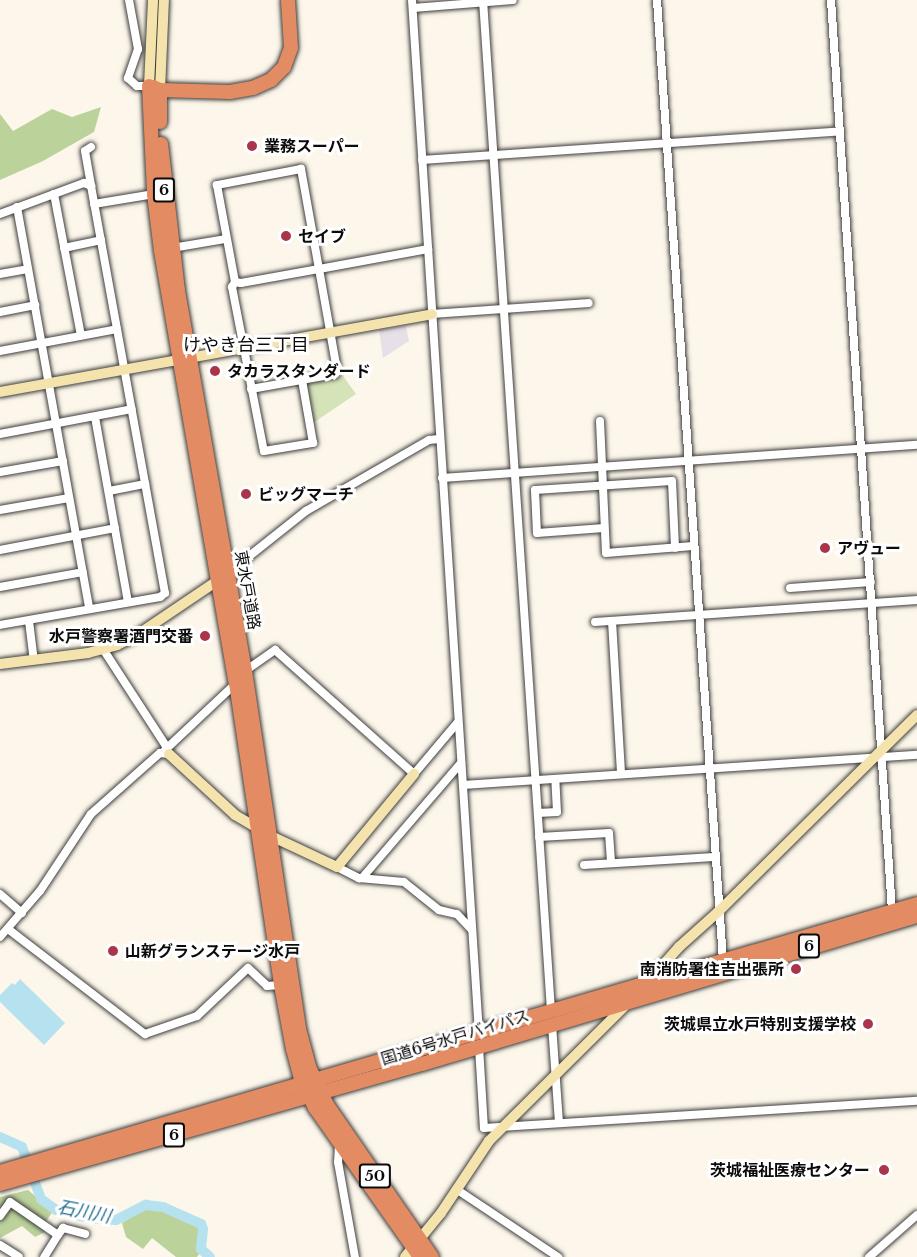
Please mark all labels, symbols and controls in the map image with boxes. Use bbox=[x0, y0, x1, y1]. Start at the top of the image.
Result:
place label: 業務スーパー bbox=[264, 136, 360, 156]
marker: 業務スーパー bbox=[245, 139, 259, 153]
road number: 6 bbox=[152, 178, 176, 202]
place label: セイブ bbox=[298, 226, 346, 246]
marker: セイブ bbox=[279, 229, 293, 243]
district label: けやき台三丁目 bbox=[183, 334, 309, 356]
place label: タカラスタンダード bbox=[227, 361, 371, 381]
marker: タカラスタンダード bbox=[208, 364, 222, 378]
place label: ビッグマーチ bbox=[258, 484, 354, 504]
marker: ビッグマーチ bbox=[239, 487, 253, 501]
place label: アヴュー bbox=[837, 538, 901, 558]
marker: アヴュー bbox=[818, 541, 832, 555]
street label: 東水戸道路 bbox=[232, 549, 264, 631]
place label: 水戸警察署酒門交番 bbox=[49, 626, 193, 646]
marker: 水戸警察署酒門交番 bbox=[198, 629, 212, 643]
road number: 6 bbox=[797, 934, 821, 958]
place label: 山新グランステージ水戸 bbox=[125, 941, 301, 961]
marker: 山新グランステージ水戸 bbox=[106, 944, 120, 958]
place label: 南消防署住吉出張所 bbox=[640, 959, 784, 979]
marker: 南消防署住吉出張所 bbox=[789, 962, 803, 976]
street label: 国道6号水戸バイパス bbox=[378, 1005, 532, 1069]
place label: 茨城県立水戸特別支援学校 bbox=[664, 1014, 856, 1034]
marker: 茨城県立水戸特別支援学校 bbox=[861, 1017, 875, 1031]
road number: 6 bbox=[162, 1123, 186, 1147]
place label: 茨城福祉医療センター bbox=[710, 1160, 870, 1180]
marker: 茨城福祉医療センター bbox=[875, 1161, 893, 1179]
road number: 50 bbox=[358, 1164, 392, 1188]
water label: 石川川 bbox=[55, 1196, 113, 1228]

